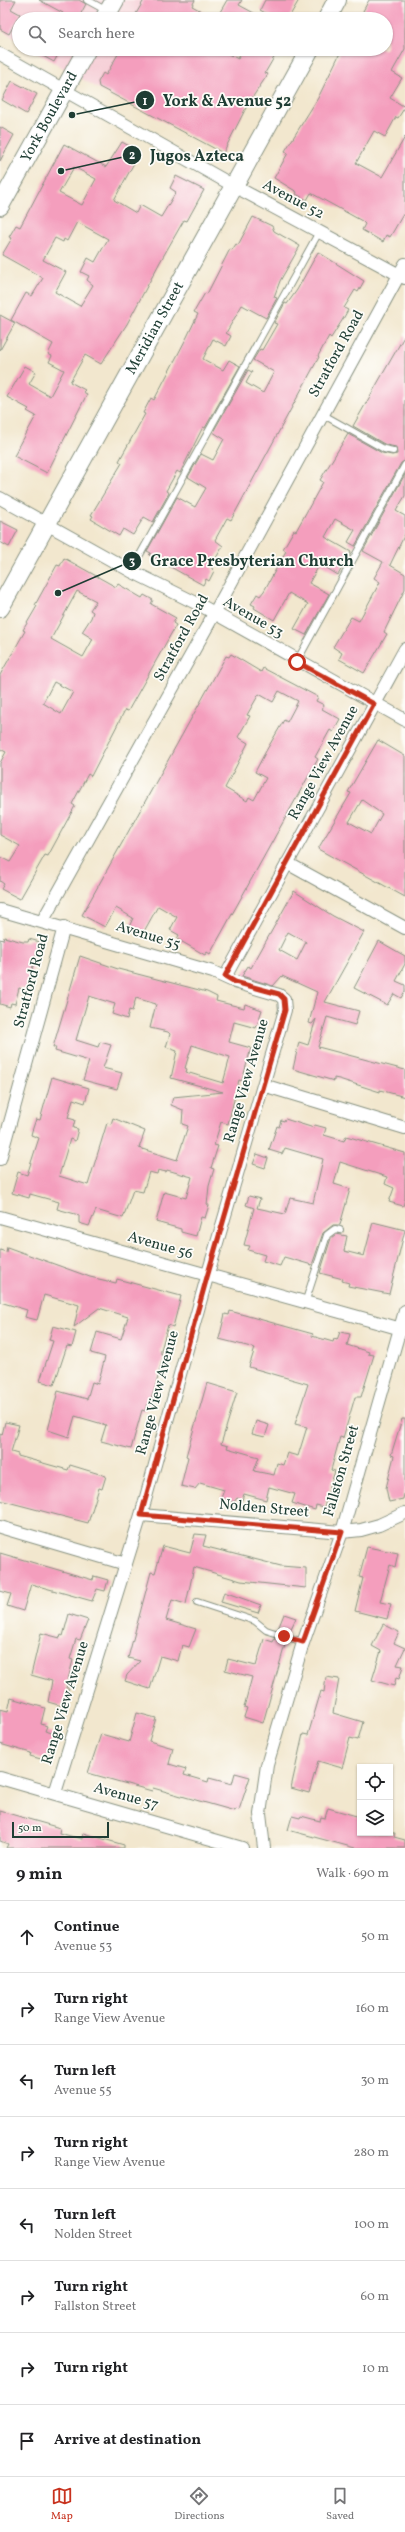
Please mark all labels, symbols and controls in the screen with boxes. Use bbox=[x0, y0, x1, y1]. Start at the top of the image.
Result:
search box bbox=[12, 12, 393, 56]
icon: search bbox=[26, 23, 48, 45]
text: Search here bbox=[58, 24, 135, 45]
street label: York Boulevard bbox=[16, 68, 83, 166]
callout: York & Avenue 52 bbox=[135, 86, 300, 114]
text: York & Avenue 52 bbox=[163, 91, 291, 113]
text: 1 bbox=[143, 94, 148, 110]
callout: Jugos Azteca bbox=[122, 141, 252, 169]
text: Jugos Azteca bbox=[149, 146, 244, 168]
text: 2 bbox=[129, 148, 135, 164]
street label: Avenue 52 bbox=[258, 175, 328, 225]
street label: Meridian Street bbox=[121, 278, 189, 378]
street label: Stratford Road bbox=[304, 306, 370, 402]
callout: Grace Presbyterian Church bbox=[122, 547, 362, 575]
text: Grace Presbyterian Church bbox=[150, 551, 354, 573]
text: 3 bbox=[129, 554, 135, 570]
street label: Stratford Road bbox=[149, 590, 215, 686]
street label: Avenue 53 bbox=[219, 592, 287, 644]
route start bbox=[288, 653, 306, 671]
street label: Range View Avenue bbox=[284, 702, 364, 824]
street label: Avenue 55 bbox=[113, 916, 183, 956]
street label: Stratford Road bbox=[9, 931, 55, 1031]
street label: Range View Avenue bbox=[219, 1016, 275, 1146]
street label: Avenue 56 bbox=[125, 1227, 195, 1265]
street label: Range View Avenue bbox=[131, 1328, 185, 1458]
street label: Fallston Street bbox=[319, 1422, 365, 1520]
street label: Nolden Street bbox=[218, 1495, 310, 1523]
route end bbox=[275, 1627, 293, 1645]
street label: Range View Avenue bbox=[37, 1639, 95, 1767]
map controls bbox=[357, 1764, 393, 1836]
button: locate bbox=[357, 1764, 393, 1800]
street label: Avenue 57 bbox=[91, 1778, 161, 1816]
button: layers bbox=[357, 1800, 393, 1836]
scale bar bbox=[12, 1820, 109, 1839]
text: 50 m bbox=[18, 1821, 42, 1836]
text: 9 min bbox=[16, 1863, 62, 1886]
text: Walk · 690 m bbox=[316, 1865, 389, 1883]
text: Continue bbox=[54, 1917, 119, 1938]
icon: ahead bbox=[16, 1926, 38, 1948]
text: 50 m bbox=[361, 1928, 389, 1946]
text: Avenue 53 bbox=[54, 1938, 112, 1956]
text: Turn right bbox=[54, 1989, 128, 2010]
icon: right bbox=[16, 1998, 38, 2020]
text: 160 m bbox=[355, 2000, 389, 2018]
text: Range View Avenue bbox=[54, 2010, 165, 2028]
text: Turn left bbox=[54, 2061, 116, 2082]
icon: left bbox=[16, 2070, 38, 2092]
text: 30 m bbox=[361, 2072, 389, 2090]
text: Avenue 55 bbox=[54, 2082, 112, 2100]
text: Turn right bbox=[54, 2133, 128, 2154]
icon: right bbox=[16, 2142, 38, 2164]
text: 280 m bbox=[353, 2144, 389, 2162]
text: Range View Avenue bbox=[54, 2154, 165, 2172]
text: Turn left bbox=[54, 2205, 116, 2226]
icon: left bbox=[16, 2214, 38, 2236]
text: 100 m bbox=[354, 2216, 389, 2234]
text: Nolden Street bbox=[54, 2226, 132, 2244]
text: Turn right bbox=[54, 2277, 128, 2298]
icon: right bbox=[16, 2286, 38, 2308]
text: 60 m bbox=[361, 2288, 389, 2306]
text: Fallston Street bbox=[54, 2298, 136, 2316]
icon: right bbox=[16, 2358, 38, 2380]
text: Turn right bbox=[54, 2358, 128, 2379]
text: 10 m bbox=[362, 2360, 389, 2378]
icon: arrive bbox=[16, 2430, 38, 2452]
text: Arrive at destination bbox=[54, 2430, 201, 2451]
tab: Map bbox=[51, 2485, 73, 2524]
tab: Directions bbox=[174, 2485, 225, 2524]
tab: Saved bbox=[326, 2485, 354, 2524]

